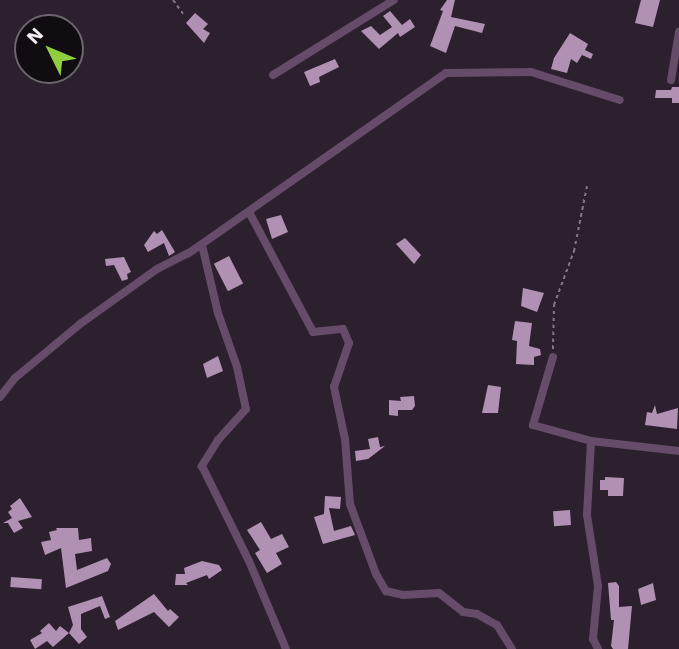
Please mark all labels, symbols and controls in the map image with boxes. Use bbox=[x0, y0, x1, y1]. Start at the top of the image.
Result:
north arrow bbox=[14, 14, 84, 84]
text: N bbox=[22, 23, 48, 49]

